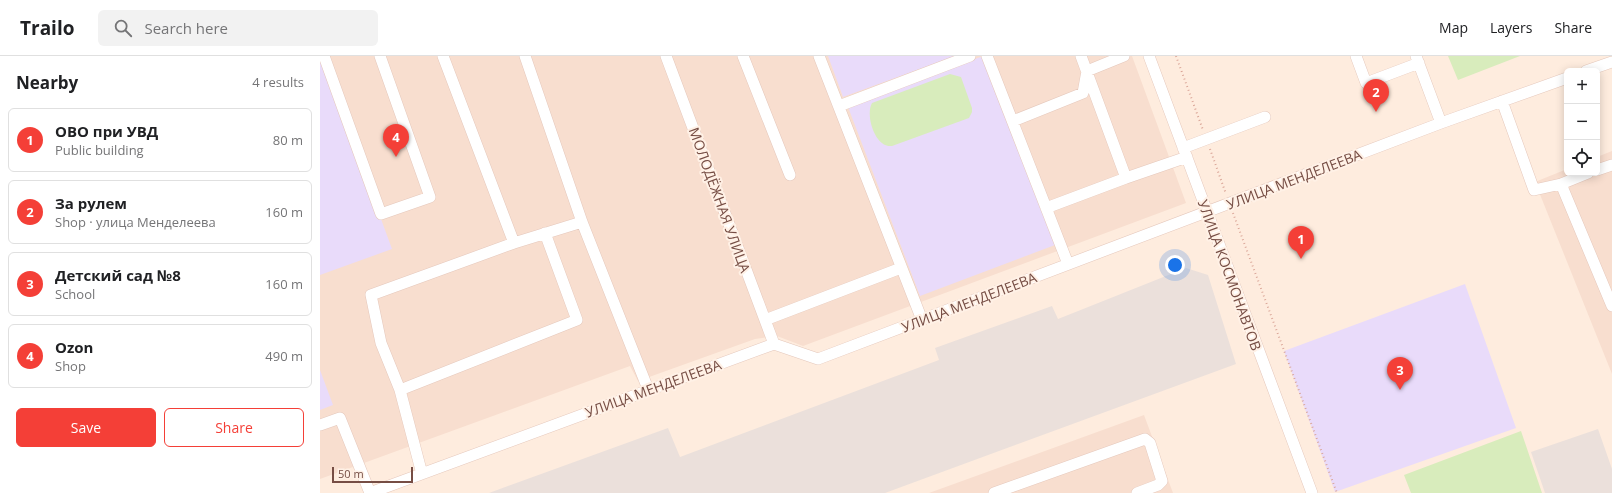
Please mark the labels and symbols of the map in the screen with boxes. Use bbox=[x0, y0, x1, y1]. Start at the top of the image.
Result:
pin: 2 bbox=[1363, 79, 1389, 112]
pin: 4 bbox=[383, 124, 409, 157]
street label: МОЛОДЁЖНАЯ УЛИЦА bbox=[685, 125, 755, 275]
street label: УЛИЦА МЕНДЕЛЕЕВА bbox=[1224, 144, 1364, 214]
street label: УЛИЦА КОСМОНАВТОВ bbox=[1194, 197, 1266, 353]
pin: 1 bbox=[1288, 226, 1314, 259]
your location bbox=[1165, 255, 1185, 275]
street label: УЛИЦА МЕНДЕЛЕЕВА bbox=[899, 267, 1039, 337]
street label: УЛИЦА МЕНДЕЛЕЕВА bbox=[582, 355, 724, 421]
pin: 3 bbox=[1387, 357, 1413, 390]
scale bar bbox=[332, 465, 413, 484]

